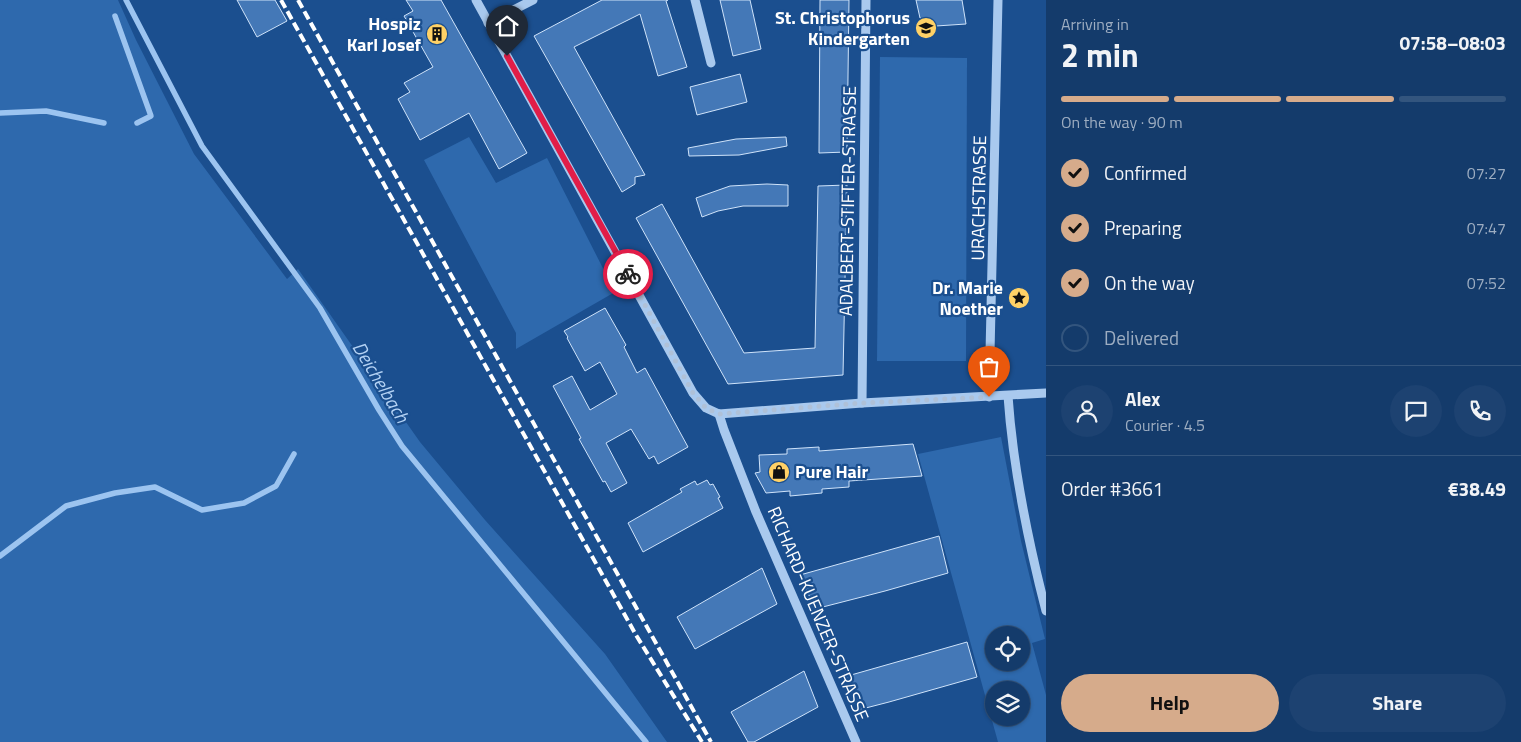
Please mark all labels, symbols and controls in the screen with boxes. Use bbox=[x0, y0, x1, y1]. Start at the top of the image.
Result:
place label: St. Christophorus Kindergarten bbox=[775, 4, 910, 52]
pin bbox=[486, 5, 528, 56]
place label: Hospiz Karl Josef bbox=[347, 10, 422, 58]
icon: home bbox=[493, 12, 521, 40]
text: Arriving in bbox=[1061, 12, 1129, 36]
school or university icon: St. Christophorus Kindergarten bbox=[914, 16, 938, 40]
building icon: Hospiz Karl Josef bbox=[425, 22, 449, 46]
text: 07:58–08:03 bbox=[1399, 28, 1506, 57]
text: 2 min bbox=[1061, 31, 1139, 79]
street label: ADALBERT-STIFTER-STRASSE bbox=[832, 86, 863, 316]
text: On the way · 90 m bbox=[1061, 110, 1183, 134]
street label: URACHSTRASSE bbox=[964, 135, 993, 261]
text: Confirmed bbox=[1104, 158, 1187, 187]
icon: check bbox=[1061, 159, 1089, 187]
text: 07:27 bbox=[1467, 161, 1506, 185]
text: Preparing bbox=[1104, 213, 1181, 242]
icon: check bbox=[1061, 214, 1089, 242]
text: 07:47 bbox=[1467, 216, 1506, 240]
courier bbox=[603, 249, 653, 299]
icon: bike bbox=[614, 260, 642, 288]
text: On the way bbox=[1104, 268, 1195, 297]
icon: check bbox=[1061, 269, 1089, 297]
text: 07:52 bbox=[1467, 271, 1506, 295]
place label: Dr. Marie Noether bbox=[932, 274, 1003, 322]
place icon: Dr. Marie Noether bbox=[1007, 286, 1031, 310]
text: Delivered bbox=[1104, 323, 1179, 352]
water label: Deichelbach bbox=[346, 336, 417, 428]
pin bbox=[968, 346, 1010, 397]
icon: bag bbox=[975, 353, 1003, 381]
text: Alex bbox=[1125, 384, 1160, 413]
button: person bbox=[1061, 385, 1113, 437]
button: chat bbox=[1390, 385, 1442, 437]
button: phone bbox=[1454, 385, 1506, 437]
text: Courier · 4.5 bbox=[1125, 413, 1205, 437]
place label: Pure Hair bbox=[795, 458, 868, 485]
shop icon: Pure Hair bbox=[767, 460, 791, 484]
text: Order #3661 bbox=[1061, 474, 1163, 503]
text: €38.49 bbox=[1448, 474, 1506, 503]
street label: RICHARD-KUENZER-STRASSE bbox=[761, 502, 876, 725]
map controls bbox=[985, 626, 1030, 726]
button: locate bbox=[985, 626, 1030, 671]
button: Help bbox=[1061, 674, 1279, 732]
button: Share bbox=[1289, 674, 1506, 732]
button: layers bbox=[985, 681, 1030, 726]

